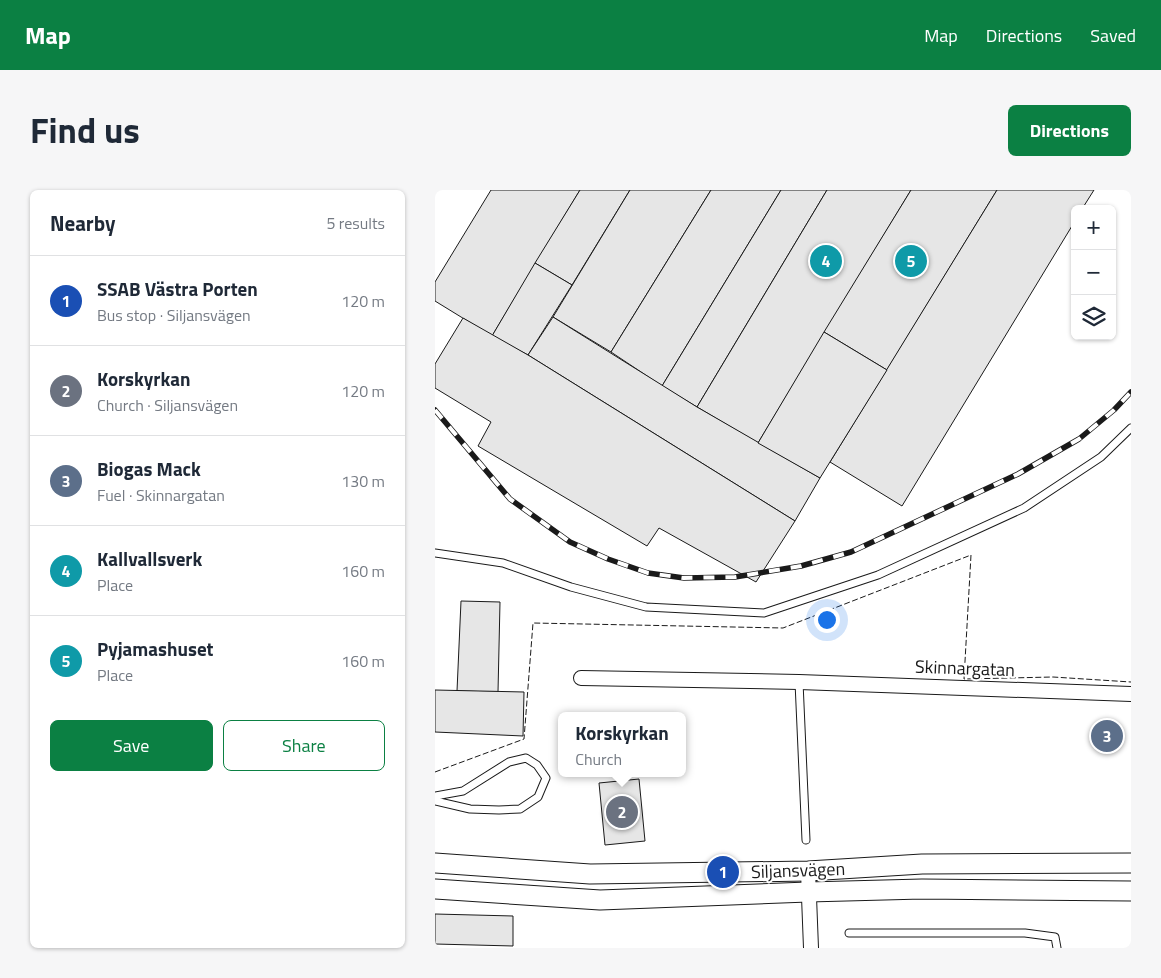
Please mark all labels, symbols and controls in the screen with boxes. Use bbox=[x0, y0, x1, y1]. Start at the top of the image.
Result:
text: Map bbox=[25, 17, 71, 53]
text: Map bbox=[924, 22, 958, 49]
text: Directions bbox=[986, 22, 1062, 49]
text: Saved bbox=[1090, 22, 1136, 49]
text: Find us bbox=[30, 103, 140, 157]
button: Directions bbox=[1008, 105, 1131, 156]
map controls bbox=[1071, 205, 1116, 340]
button: + bbox=[1071, 205, 1116, 250]
text: Nearby bbox=[50, 207, 115, 239]
text: 5 results bbox=[326, 211, 385, 235]
pin: 4 bbox=[810, 242, 842, 280]
pin: 5 bbox=[895, 242, 927, 280]
button: − bbox=[1071, 250, 1116, 295]
text: SSAB Västra Porten bbox=[97, 274, 258, 303]
text: 1 bbox=[62, 289, 70, 313]
text: 120 m bbox=[341, 289, 385, 313]
button: layers bbox=[1071, 295, 1116, 340]
text: Bus stop · Siljansvägen bbox=[97, 303, 251, 327]
text: Korskyrkan bbox=[97, 364, 190, 393]
text: 2 bbox=[62, 379, 70, 403]
text: 120 m bbox=[341, 379, 385, 403]
text: Church · Siljansvägen bbox=[97, 393, 238, 417]
text: Biogas Mack bbox=[97, 454, 201, 483]
text: 3 bbox=[62, 469, 70, 493]
text: 130 m bbox=[341, 469, 385, 493]
text: Fuel · Skinnargatan bbox=[97, 483, 225, 507]
text: Kallvallsverk bbox=[97, 544, 202, 573]
text: 4 bbox=[62, 559, 70, 583]
text: 160 m bbox=[341, 559, 385, 583]
text: Place bbox=[97, 573, 133, 597]
your location bbox=[814, 607, 840, 633]
text: Pyjamashuset bbox=[97, 634, 214, 663]
text: 5 bbox=[62, 649, 70, 673]
text: 160 m bbox=[341, 649, 385, 673]
street label: Skinnargatan bbox=[915, 653, 1015, 683]
text: Place bbox=[97, 663, 133, 687]
popup bbox=[558, 712, 686, 777]
pin: 3 bbox=[1091, 717, 1123, 755]
text: Korskyrkan bbox=[575, 718, 669, 747]
button: Save bbox=[50, 720, 213, 771]
button: Share bbox=[223, 720, 385, 771]
text: Church bbox=[575, 747, 622, 771]
pin: 2 bbox=[606, 793, 638, 831]
pin: 1 bbox=[707, 853, 739, 891]
street label: Siljansvägen bbox=[750, 855, 846, 885]

